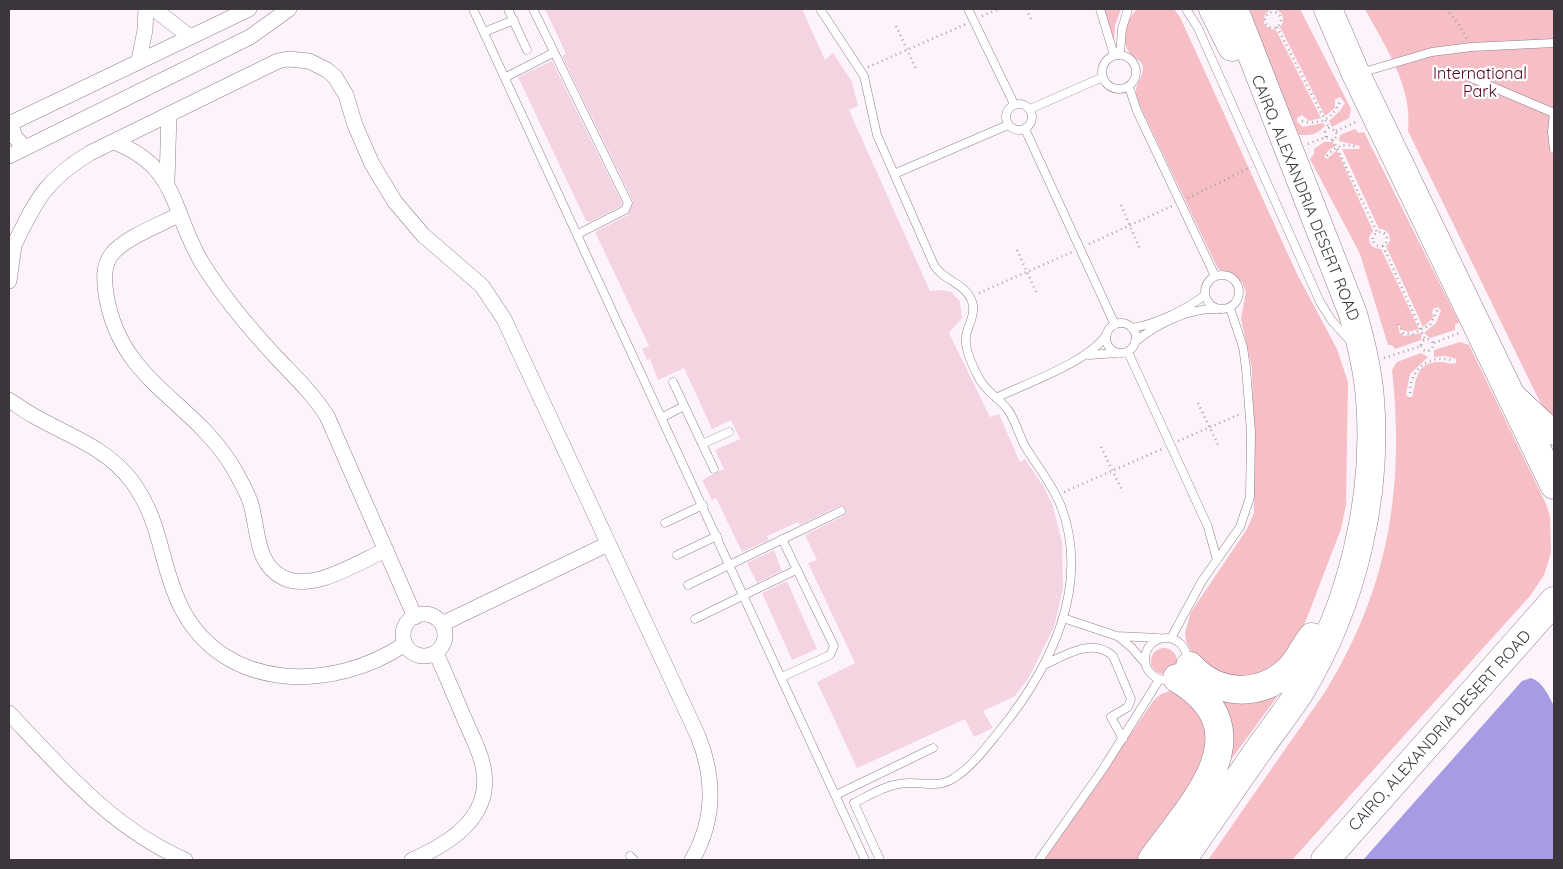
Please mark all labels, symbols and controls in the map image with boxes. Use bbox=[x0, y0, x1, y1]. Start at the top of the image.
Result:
park label: International Park bbox=[1433, 64, 1527, 102]
street label: CAIRO, ALEXANDRIA DESERT ROAD bbox=[1247, 72, 1363, 324]
street label: CAIRO, ALEXANDRIA DESERT ROAD bbox=[1345, 627, 1535, 835]

